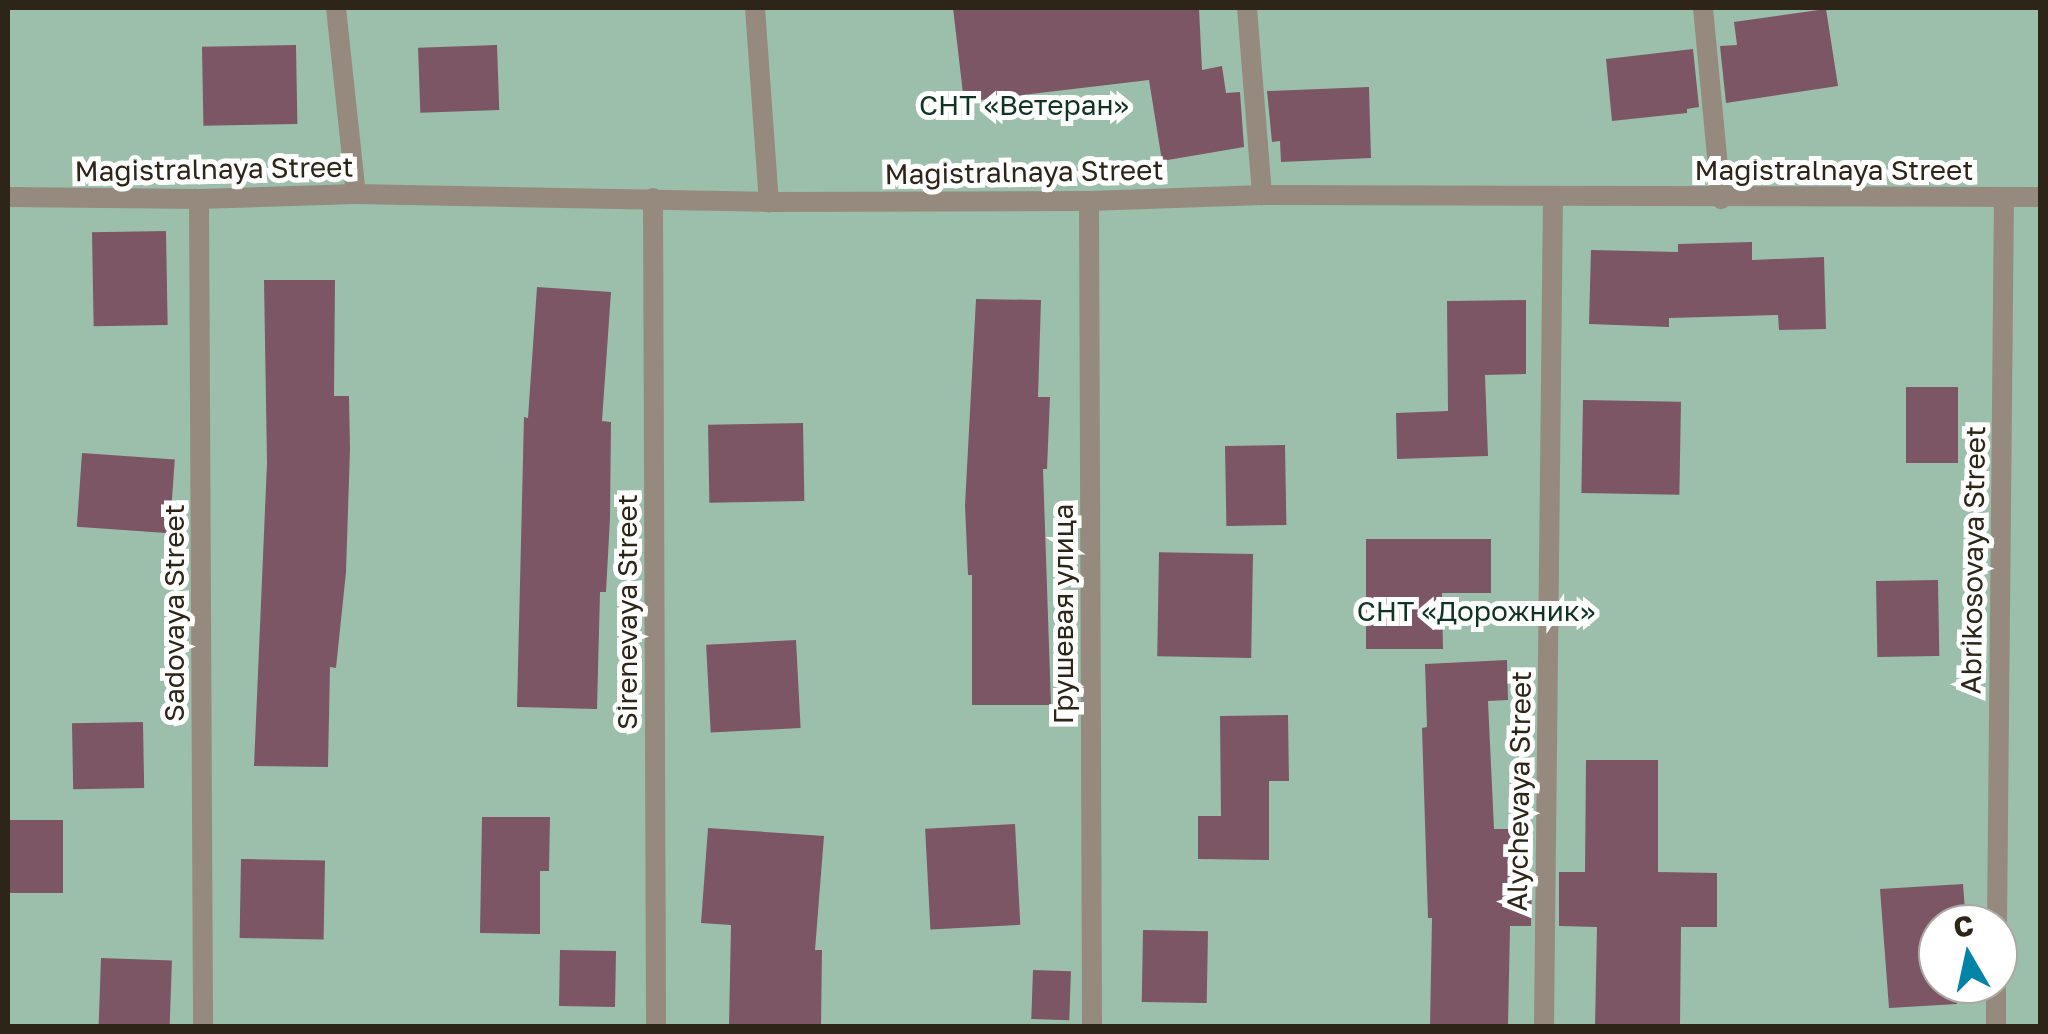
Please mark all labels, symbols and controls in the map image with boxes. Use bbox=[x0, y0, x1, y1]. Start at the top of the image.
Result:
park label: СНТ «Ветеран» bbox=[919, 88, 1129, 122]
street label: Magistralnaya Street bbox=[74, 150, 354, 188]
street label: Magistralnaya Street bbox=[884, 153, 1164, 191]
street label: Magistralnaya Street bbox=[1694, 153, 1974, 187]
street label: Abrikosovaya Street bbox=[1954, 426, 1992, 694]
street label: Sirenevaya Street bbox=[610, 494, 644, 730]
street label: Sadovaya Street bbox=[157, 504, 191, 722]
street label: Грушевая улица bbox=[1046, 504, 1080, 724]
park label: СНТ «Дорожник» bbox=[1357, 594, 1595, 628]
street label: Alychevaya Street bbox=[1500, 670, 1538, 912]
north arrow bbox=[1918, 904, 2018, 1004]
text: С bbox=[1951, 908, 1976, 944]

